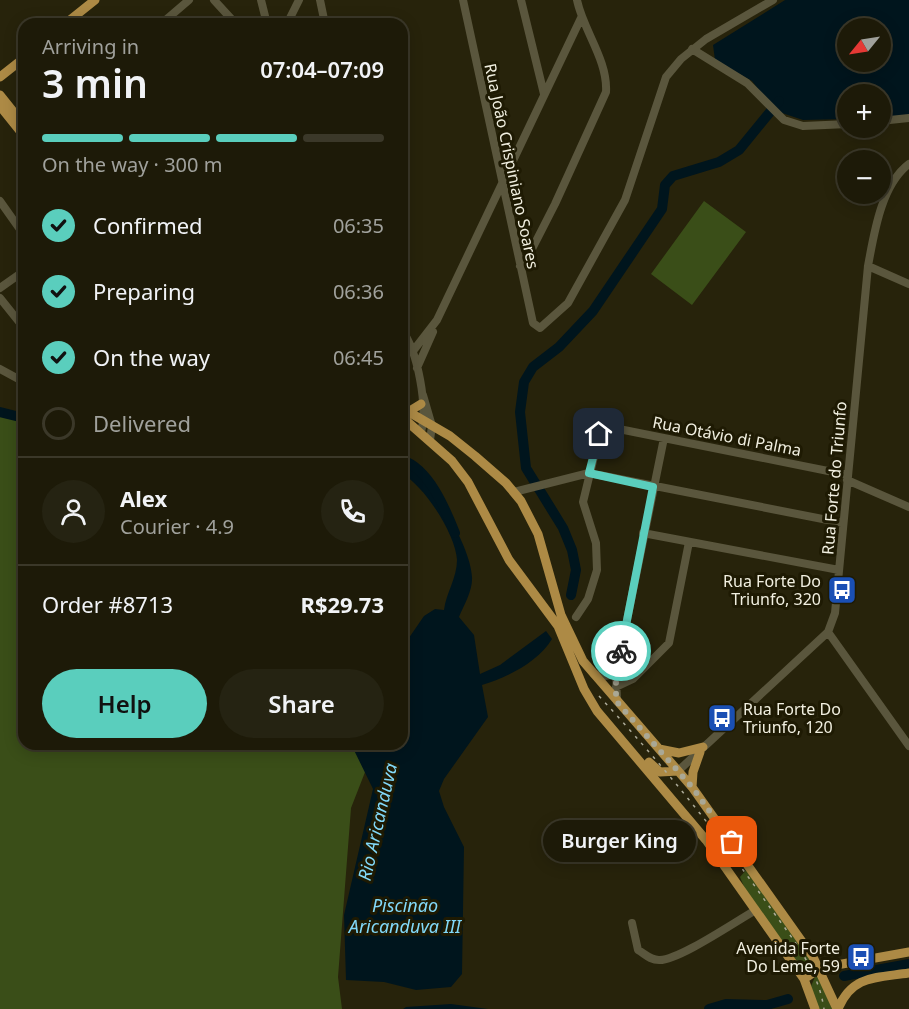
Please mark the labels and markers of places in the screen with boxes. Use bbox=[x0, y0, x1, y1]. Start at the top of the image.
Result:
pin bbox=[573, 408, 624, 459]
place label: Rua Forte Do Triunfo, 320 bbox=[723, 570, 821, 610]
bus stop icon: Rua Forte Do Triunfo, 320 bbox=[826, 574, 858, 606]
place label: Rua Forte Do Triunfo, 120 bbox=[743, 698, 841, 738]
bus stop icon: Rua Forte Do Triunfo, 120 bbox=[706, 702, 738, 734]
pin bbox=[706, 816, 757, 867]
callout: Burger King bbox=[543, 821, 696, 863]
place label: Avenida Forte Do Leme, 59 bbox=[736, 937, 840, 977]
bus stop icon: Avenida Forte Do Leme, 59 bbox=[845, 941, 877, 973]

